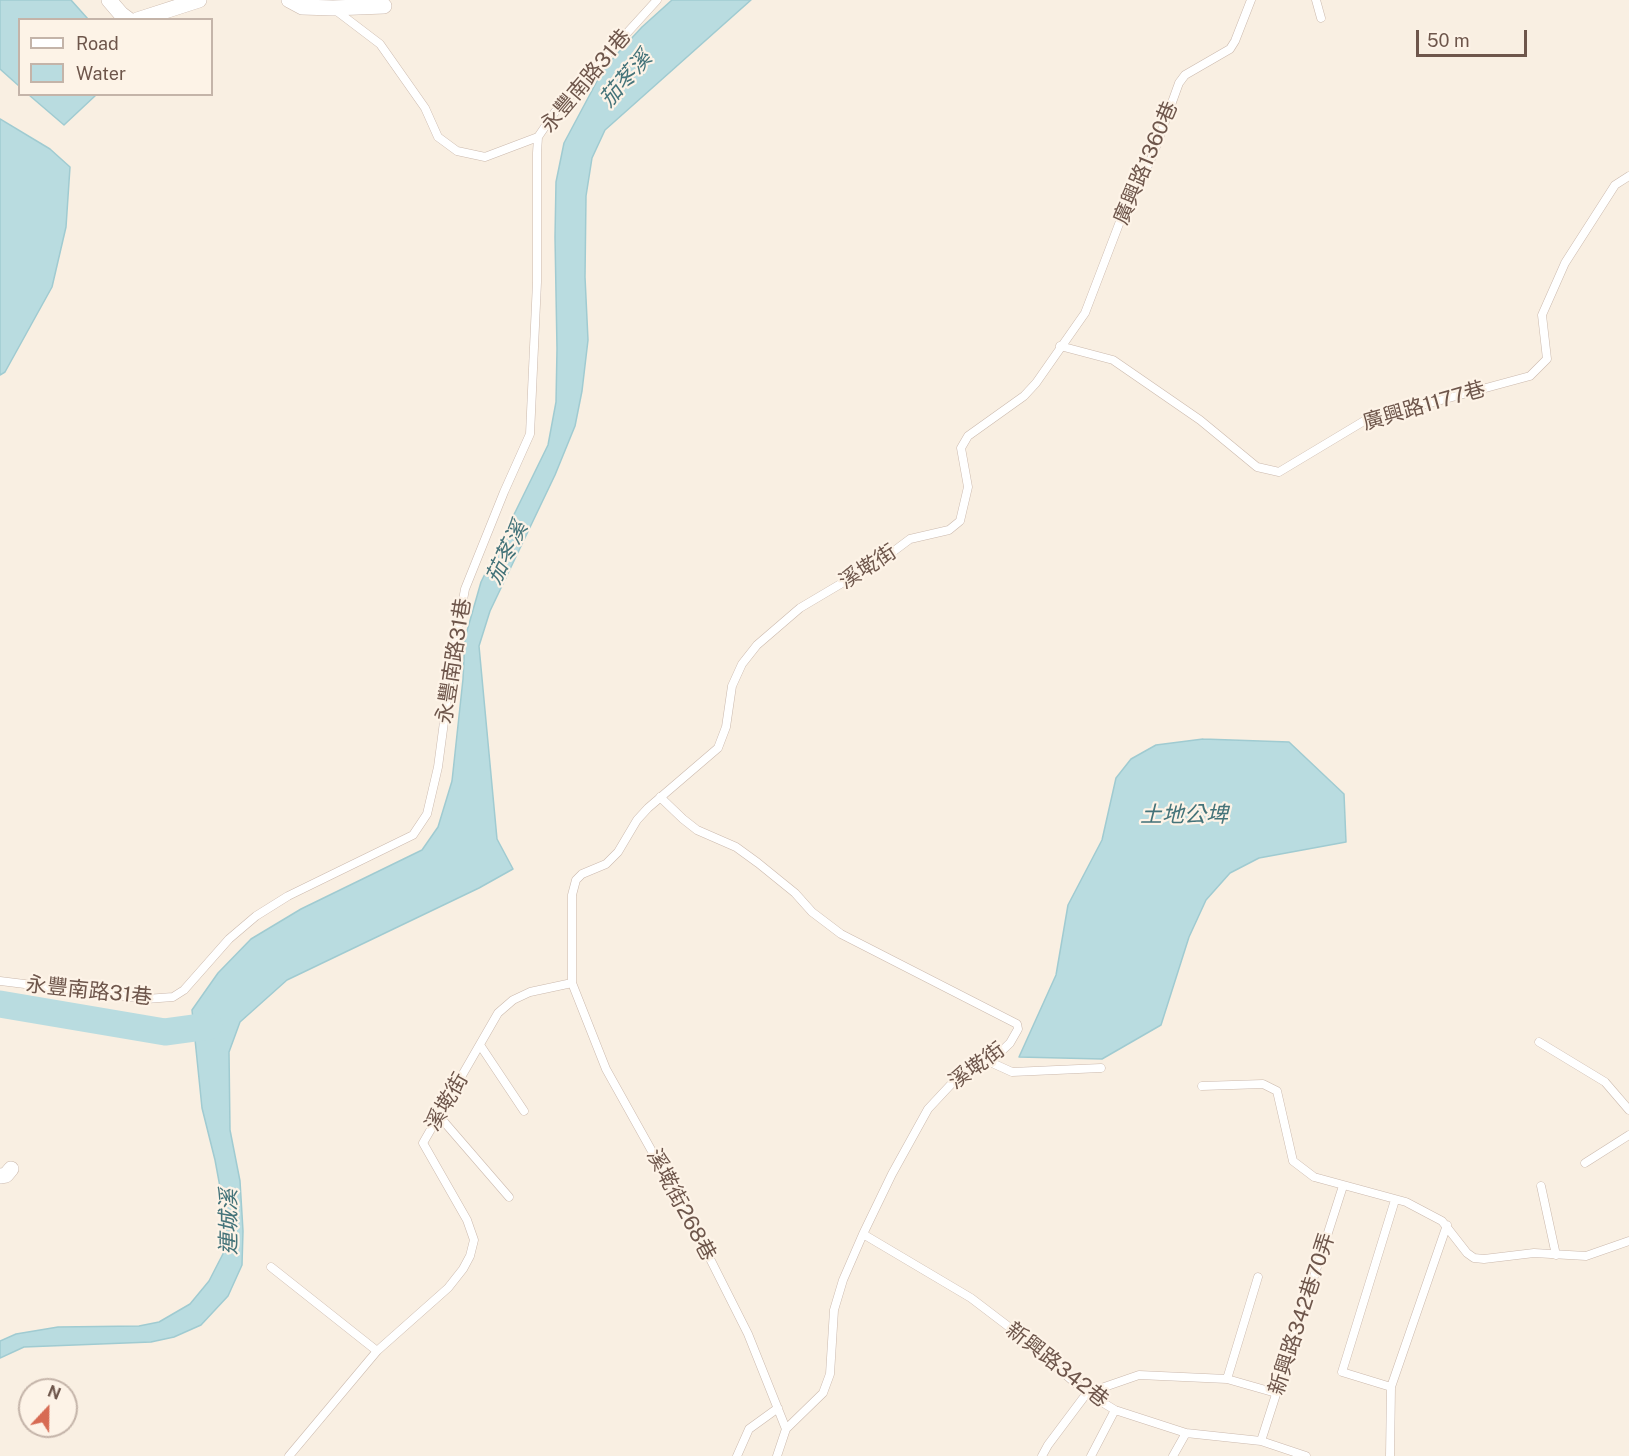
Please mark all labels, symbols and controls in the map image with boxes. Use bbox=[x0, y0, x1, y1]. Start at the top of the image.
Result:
legend bbox=[18, 18, 213, 96]
scale bar bbox=[1419, 18, 1530, 56]
street label: 永豐南路31巷 bbox=[536, 24, 636, 138]
text: 50 m bbox=[1427, 30, 1470, 51]
text: Road bbox=[76, 33, 119, 54]
water label: 茄苳溪 bbox=[594, 45, 658, 113]
text: Water bbox=[76, 63, 126, 84]
street label: 廣興路1360巷 bbox=[1109, 98, 1183, 228]
street label: 廣興路1177巷 bbox=[1360, 376, 1488, 436]
water label: 茄苳溪 bbox=[481, 518, 533, 588]
street label: 溪墘街 bbox=[835, 539, 901, 595]
street label: 永豐南路31巷 bbox=[432, 596, 476, 726]
water label: 土地公埤 bbox=[1140, 802, 1228, 828]
street label: 永豐南路31巷 bbox=[25, 972, 153, 1010]
street label: 溪墘街 bbox=[944, 1037, 1010, 1095]
street label: 溪墘街 bbox=[420, 1068, 474, 1136]
street label: 溪墘街268巷 bbox=[641, 1145, 721, 1265]
water label: 連城溪 bbox=[216, 1189, 242, 1255]
street label: 新興路342巷70弄 bbox=[1264, 1230, 1340, 1398]
street label: 新興路342巷 bbox=[1001, 1317, 1113, 1413]
north arrow bbox=[18, 1378, 78, 1438]
text: N bbox=[45, 1382, 64, 1404]

